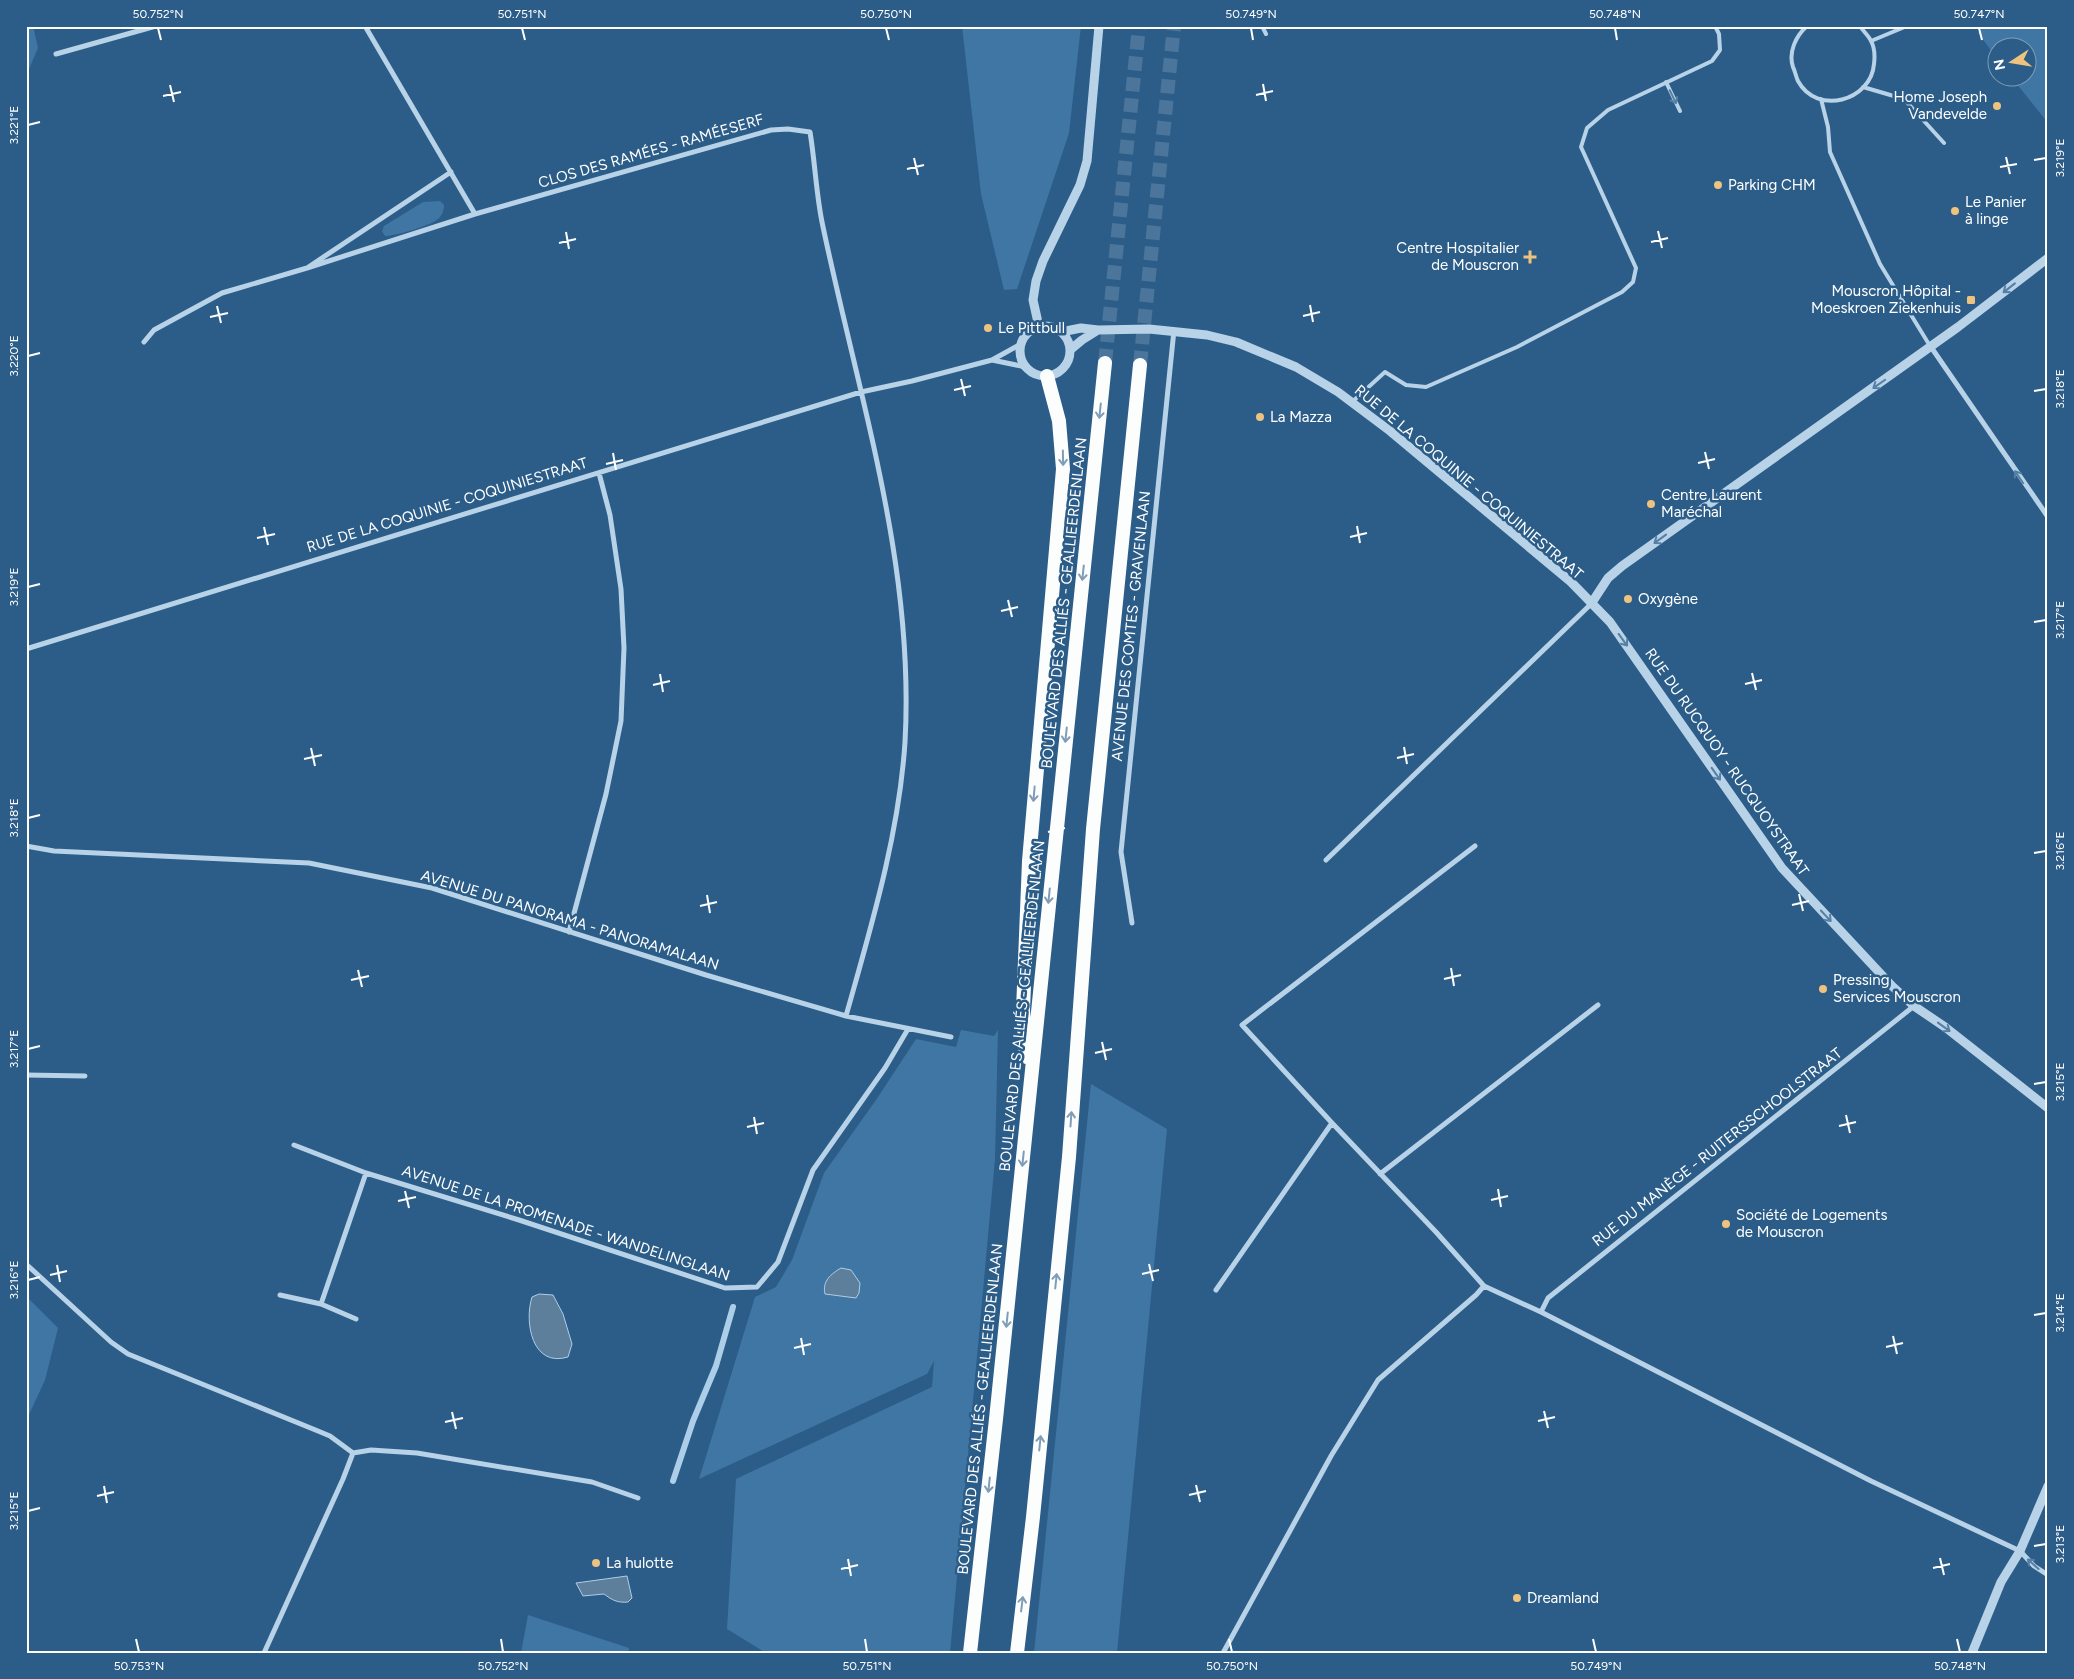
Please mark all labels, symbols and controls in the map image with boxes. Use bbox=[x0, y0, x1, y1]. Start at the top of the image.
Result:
text: 50.752°N bbox=[133, 7, 183, 21]
text: 50.751°N bbox=[497, 7, 547, 21]
text: 50.750°N bbox=[860, 7, 912, 21]
text: 50.749°N bbox=[1225, 7, 1277, 21]
text: 50.748°N bbox=[1589, 7, 1641, 21]
text: 50.747°N bbox=[1953, 7, 2005, 21]
north arrow bbox=[1986, 38, 2036, 88]
text: N bbox=[1990, 58, 2009, 72]
place label: Home Joseph Vandevelde bbox=[1894, 88, 1987, 123]
one-way arrow bbox=[1669, 89, 1679, 104]
marker: Home Joseph Vandevelde bbox=[1991, 100, 2003, 112]
text: 3.221°E bbox=[7, 106, 21, 144]
street label: CLOS DES RAMÉES - RAMÉESERF bbox=[536, 110, 766, 192]
text: 3.219°E bbox=[2053, 138, 2067, 178]
place label: Parking CHM bbox=[1728, 176, 1816, 194]
marker: Parking CHM bbox=[1712, 179, 1724, 191]
place label: Le Panier à linge bbox=[1965, 193, 2026, 228]
marker: Le Panier à linge bbox=[1949, 205, 1961, 217]
place label: Centre Hospitalier de Mouscron bbox=[1396, 239, 1519, 274]
marker: Centre Hospitalier de Mouscron bbox=[1523, 250, 1537, 264]
place label: Mouscron Hôpital - Moeskroen Ziekenhuis bbox=[1811, 282, 1961, 317]
one-way arrow bbox=[2003, 282, 2016, 293]
marker: Mouscron Hôpital - Moeskroen Ziekenhuis bbox=[1965, 294, 1977, 306]
place label: Le Pittbull bbox=[998, 319, 1065, 337]
marker: Le Pittbull bbox=[982, 322, 994, 334]
text: 3.220°E bbox=[7, 335, 21, 377]
text: 3.218°E bbox=[2053, 369, 2067, 409]
one-way arrow bbox=[1872, 379, 1886, 389]
street label: RUE DE LA COQUINIE - COQUINIESTRAAT bbox=[1351, 381, 1588, 583]
one-way arrow bbox=[1095, 403, 1105, 419]
place label: La Mazza bbox=[1270, 408, 1332, 426]
marker: La Mazza bbox=[1254, 411, 1266, 423]
street label: BOULEVARD DES ALLIÉS - GEALLIEERDENLAAN bbox=[1038, 437, 1090, 769]
one-way arrow bbox=[1058, 450, 1068, 466]
street label: RUE DE LA COQUINIE - COQUINIESTRAAT bbox=[304, 453, 590, 556]
one-way arrow bbox=[2014, 471, 2024, 485]
place label: Centre Laurent Maréchal bbox=[1661, 486, 1762, 521]
street label: AVENUE DES COMTES - GRAVENLAAN bbox=[1108, 490, 1154, 762]
marker: Centre Laurent Maréchal bbox=[1645, 498, 1657, 510]
one-way arrow bbox=[1653, 534, 1667, 544]
one-way arrow bbox=[1078, 565, 1088, 581]
text: 3.219°E bbox=[7, 567, 21, 607]
place label: Oxygène bbox=[1638, 590, 1698, 608]
marker: Oxygène bbox=[1622, 593, 1634, 605]
text: 3.217°E bbox=[2053, 601, 2067, 639]
one-way arrow bbox=[1618, 633, 1629, 646]
street label: RUE DU RUCQUOY - RUCQUOYSTRAAT bbox=[1641, 645, 1813, 880]
one-way arrow bbox=[1061, 726, 1071, 742]
one-way arrow bbox=[1711, 766, 1721, 780]
one-way arrow bbox=[1029, 786, 1038, 802]
text: 3.218°E bbox=[7, 798, 21, 838]
text: 3.216°E bbox=[2053, 831, 2067, 871]
street label: BOULEVARD DES ALLIÉS - GEALLIEERDENLAAN bbox=[996, 840, 1048, 1172]
street label: AVENUE DU PANORAMA - PANORAMALAAN bbox=[419, 866, 721, 974]
one-way arrow bbox=[1045, 888, 1054, 904]
one-way arrow bbox=[1820, 909, 1832, 922]
place label: Pressing Services Mouscron bbox=[1833, 971, 1961, 1006]
marker: Pressing Services Mouscron bbox=[1817, 983, 1829, 995]
one-way arrow bbox=[1937, 1022, 1951, 1032]
text: 3.217°E bbox=[7, 1030, 21, 1068]
street label: RUE DU MANÈGE - RUITERSSCHOOLSTRAAT bbox=[1589, 1043, 1846, 1250]
text: 3.215°E bbox=[2053, 1062, 2067, 1102]
one-way arrow bbox=[1067, 1112, 1076, 1128]
one-way arrow bbox=[1018, 1150, 1027, 1166]
street label: AVENUE DE LA PROMENADE - WANDELINGLAAN bbox=[400, 1161, 732, 1285]
place label: Société de Logements de Mouscron bbox=[1736, 1206, 1887, 1241]
marker: Société de Logements de Mouscron bbox=[1720, 1218, 1732, 1230]
street label: BOULEVARD DES ALLIÉS - GEALLIEERDENLAAN bbox=[954, 1243, 1006, 1575]
text: 3.216°E bbox=[7, 1260, 21, 1300]
one-way arrow bbox=[1051, 1273, 1061, 1289]
text: 3.214°E bbox=[2053, 1293, 2067, 1333]
one-way arrow bbox=[1002, 1312, 1011, 1328]
one-way arrow bbox=[1035, 1435, 1045, 1451]
one-way arrow bbox=[984, 1476, 994, 1492]
text: 3.215°E bbox=[7, 1491, 21, 1531]
text: 3.213°E bbox=[2053, 1525, 2067, 1563]
place label: La hulotte bbox=[606, 1554, 673, 1572]
marker: La hulotte bbox=[590, 1557, 602, 1569]
one-way arrow bbox=[2027, 1558, 2040, 1570]
place label: Dreamland bbox=[1527, 1589, 1599, 1607]
marker: Dreamland bbox=[1511, 1592, 1523, 1604]
one-way arrow bbox=[1017, 1597, 1027, 1613]
text: 50.753°N bbox=[114, 1659, 164, 1673]
text: 50.752°N bbox=[478, 1659, 528, 1673]
text: 50.751°N bbox=[842, 1659, 892, 1673]
text: 50.750°N bbox=[1206, 1659, 1258, 1673]
text: 50.749°N bbox=[1570, 1659, 1622, 1673]
text: 50.748°N bbox=[1934, 1659, 1986, 1673]

